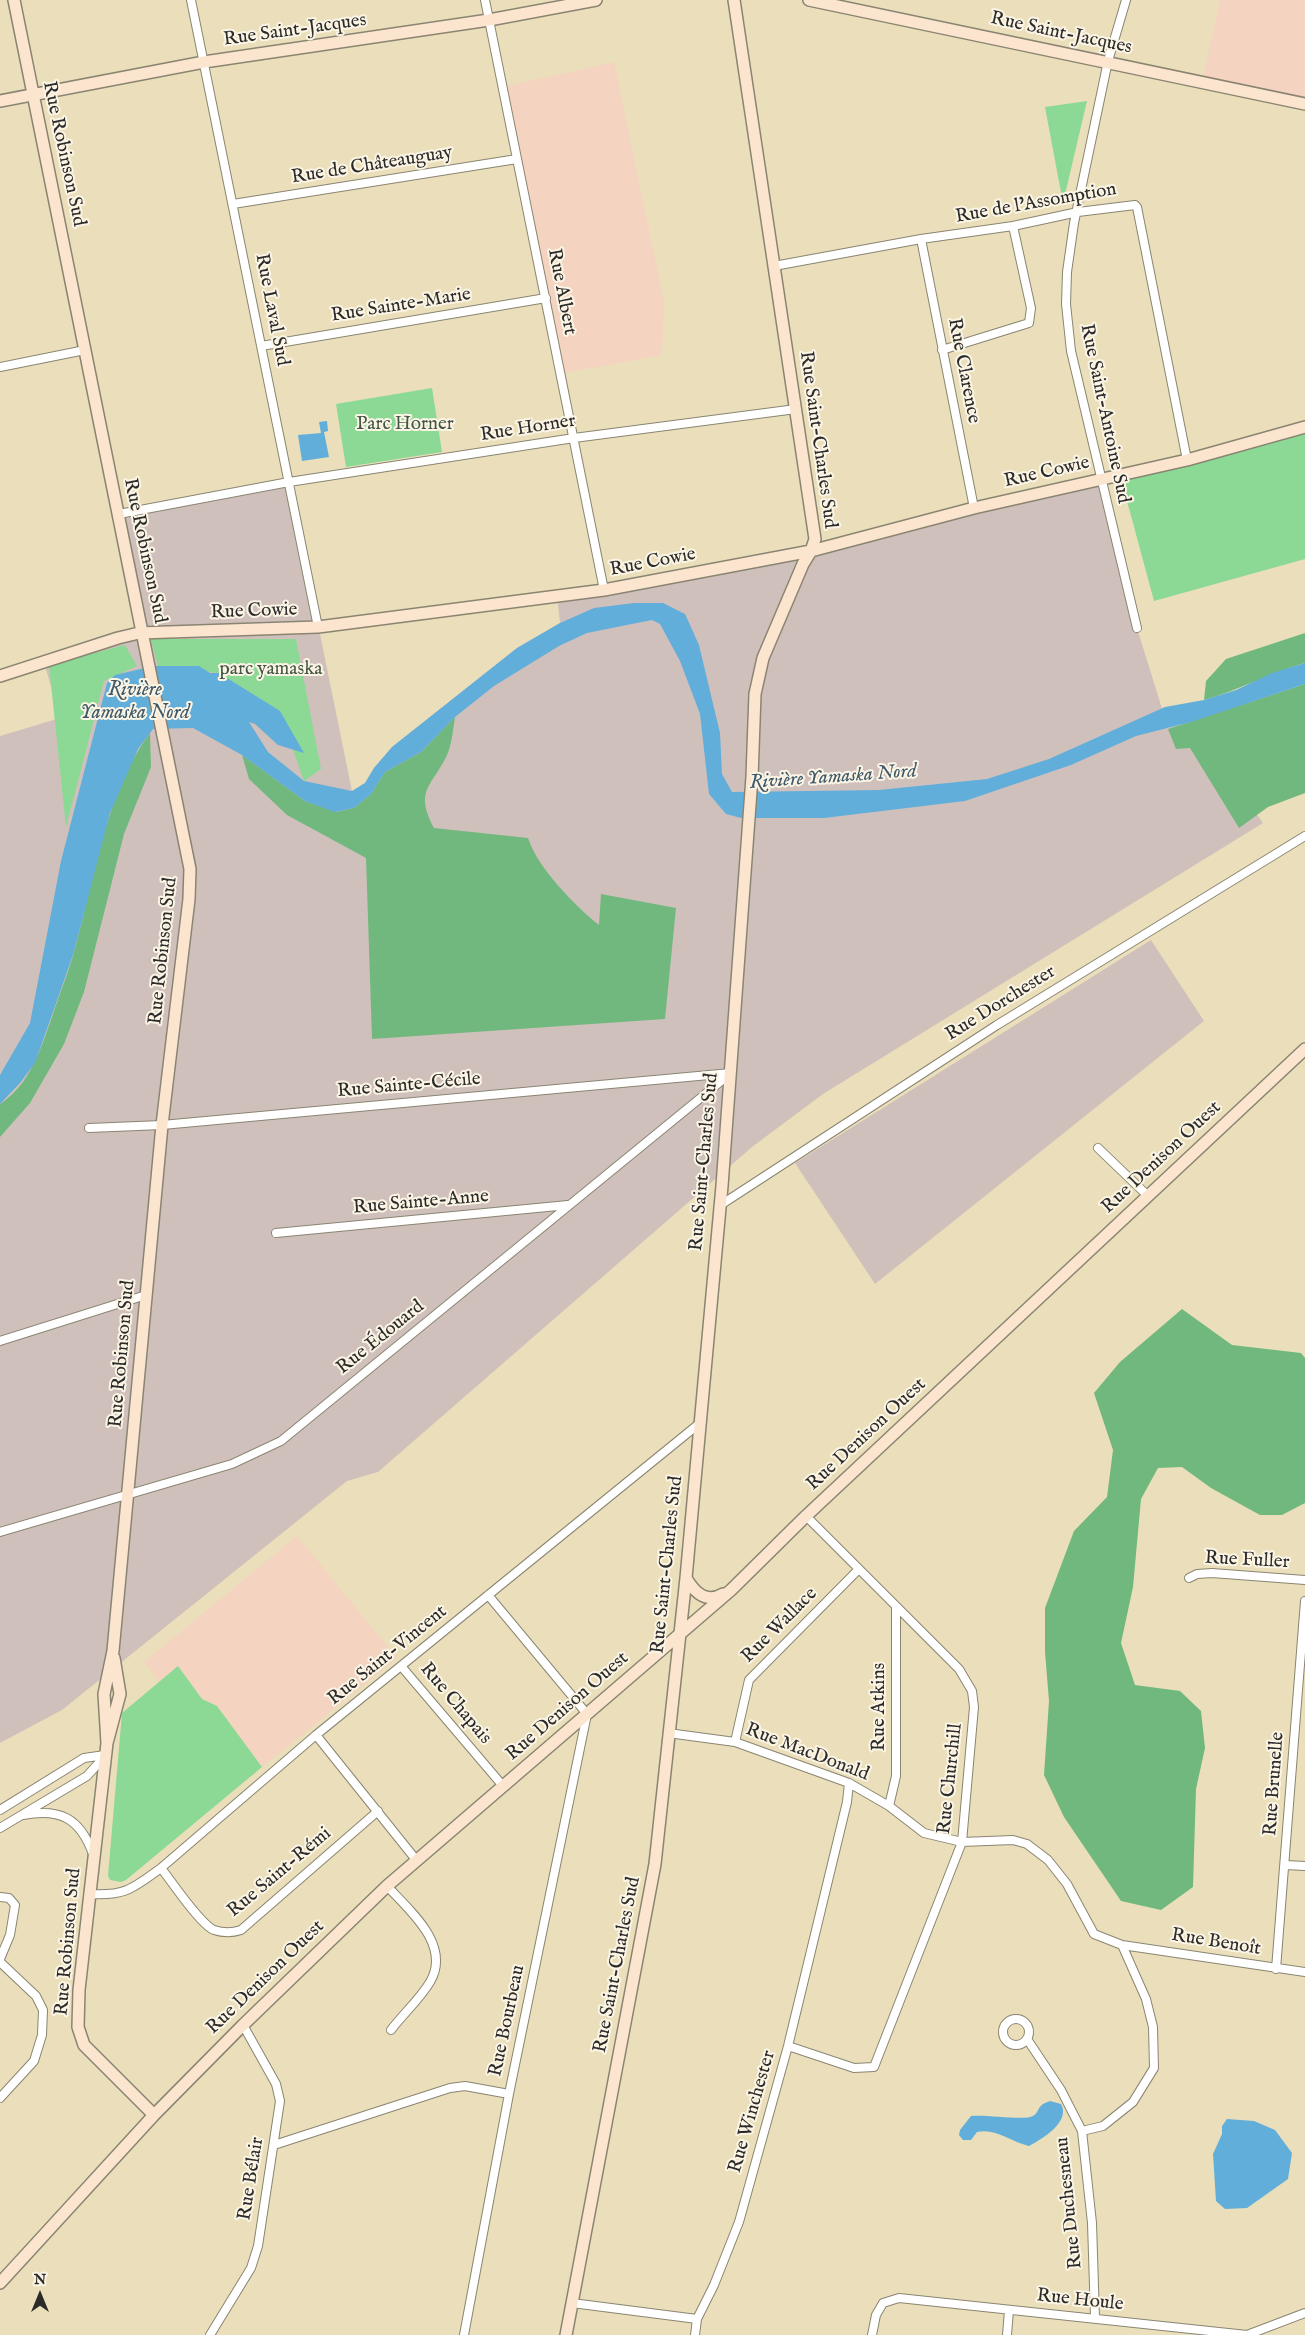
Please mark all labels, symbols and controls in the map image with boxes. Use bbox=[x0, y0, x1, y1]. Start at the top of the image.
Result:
street label: Rue Saint-Jacques bbox=[988, 8, 1134, 60]
street label: Rue Saint-Jacques bbox=[222, 10, 368, 52]
street label: Rue Robinson Sud bbox=[36, 79, 90, 229]
street label: Rue de Châteauguay bbox=[290, 142, 454, 190]
street label: Rue de l'Assomption bbox=[954, 179, 1118, 229]
street label: Rue Albert bbox=[541, 247, 581, 337]
street label: Rue Laval Sud bbox=[249, 252, 293, 368]
street label: Rue Sainte-Marie bbox=[330, 284, 472, 328]
street label: Rue Clarence bbox=[942, 316, 984, 426]
street label: Rue Saint-Antoine Sud bbox=[1074, 322, 1134, 506]
street label: Rue Saint-Charles Sud bbox=[793, 350, 841, 530]
street label: Rue Horner bbox=[479, 410, 577, 448]
park label: Parc Horner bbox=[356, 414, 454, 436]
street label: Rue Cowie bbox=[1002, 452, 1092, 494]
street label: Rue Robinson Sud bbox=[117, 476, 171, 626]
street label: Rue Cowie bbox=[608, 544, 698, 582]
street label: Rue Cowie bbox=[210, 599, 298, 625]
park label: parc yamaska bbox=[219, 659, 323, 681]
water label: Rivière Yamaska Nord bbox=[80, 679, 190, 726]
water label: Rivière Yamaska Nord bbox=[749, 760, 917, 796]
street label: Rue Robinson Sud bbox=[145, 876, 183, 1026]
street label: Rue Dorchester bbox=[942, 961, 1060, 1047]
street label: Rue Sainte-Cécile bbox=[336, 1068, 482, 1104]
street label: Rue Saint-Charles Sud bbox=[686, 1072, 724, 1252]
street label: Rue Denison Ouest bbox=[1098, 1097, 1226, 1219]
street label: Rue Sainte-Anne bbox=[352, 1186, 490, 1220]
street label: Rue Robinson Sud bbox=[105, 1279, 141, 1429]
street label: Rue Édouard bbox=[333, 1296, 429, 1380]
street label: Rue Denison Ouest bbox=[803, 1374, 931, 1496]
street label: Rue Saint-Charles Sud bbox=[647, 1475, 689, 1655]
street label: Rue Fuller bbox=[1204, 1547, 1290, 1575]
street label: Rue Wallace bbox=[737, 1583, 823, 1669]
street label: Rue Saint-Vincent bbox=[324, 1601, 452, 1711]
street label: Rue Denison Ouest bbox=[502, 1648, 634, 1766]
street label: Rue Chapais bbox=[414, 1659, 496, 1749]
street label: Rue Atkins bbox=[869, 1663, 891, 1751]
street label: Rue MacDonald bbox=[742, 1719, 872, 1787]
street label: Rue Churchill bbox=[934, 1722, 968, 1836]
street label: Rue Brunelle bbox=[1260, 1731, 1290, 1837]
street label: Rue Saint-Rémi bbox=[224, 1823, 336, 1923]
street label: Rue Robinson Sud bbox=[51, 1867, 87, 2017]
street label: Rue Saint-Charles Sud bbox=[590, 1875, 646, 2055]
street label: Rue Denison Ouest bbox=[202, 1916, 330, 2040]
street label: Rue Benoît bbox=[1170, 1925, 1262, 1961]
street label: Rue Bourbeau bbox=[485, 1963, 531, 2079]
street label: Rue Winchester bbox=[725, 2048, 781, 2176]
street label: Rue Bélair bbox=[234, 2136, 270, 2222]
street label: Rue Duchesneau bbox=[1052, 2136, 1088, 2270]
north arrow bbox=[15, 2270, 65, 2320]
text: N bbox=[34, 2271, 46, 2289]
street label: Rue Houle bbox=[1036, 2285, 1124, 2317]

